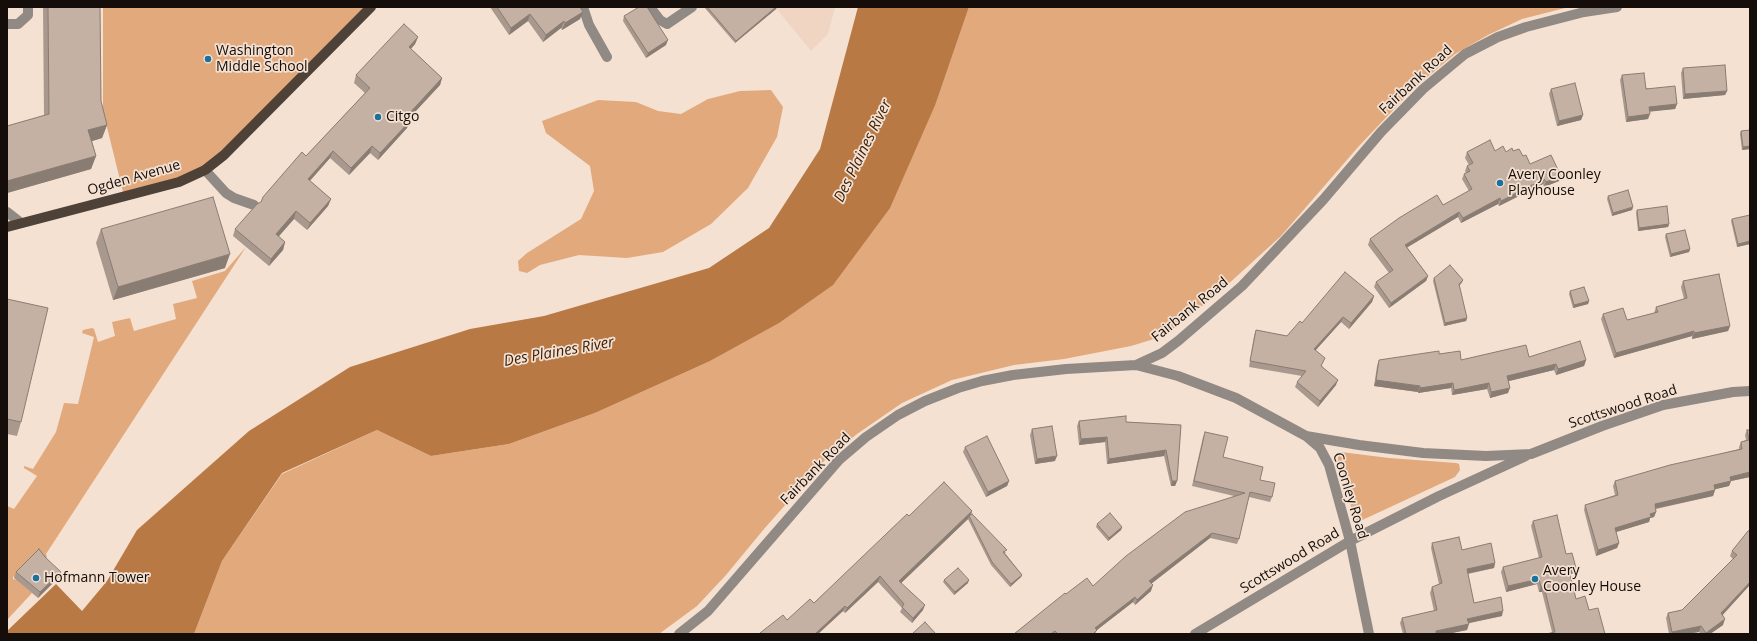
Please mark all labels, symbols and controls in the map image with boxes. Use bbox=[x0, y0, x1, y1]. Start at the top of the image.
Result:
street label: Fairbank Road bbox=[1376, 42, 1456, 118]
place label: Washington Middle School bbox=[216, 43, 308, 76]
marker: Washington Middle School bbox=[203, 54, 213, 64]
water label: Des Plaines River bbox=[830, 97, 896, 205]
place label: Citgo bbox=[386, 109, 419, 125]
marker: Citgo bbox=[373, 112, 383, 122]
street label: Ogden Avenue bbox=[86, 157, 182, 199]
place label: Avery Coonley Playhouse bbox=[1508, 167, 1601, 200]
marker: Avery Coonley Playhouse bbox=[1495, 178, 1505, 188]
street label: Fairbank Road bbox=[1148, 274, 1232, 346]
water label: Des Plaines River bbox=[503, 333, 615, 371]
street label: Scottswood Road bbox=[1567, 382, 1679, 432]
street label: Fairbank Road bbox=[777, 430, 855, 508]
street label: Coonley Road bbox=[1329, 451, 1371, 541]
street label: Scottswood Road bbox=[1237, 525, 1343, 597]
place label: Avery Coonley House bbox=[1543, 563, 1641, 596]
place label: Hofmann Tower bbox=[44, 570, 150, 586]
marker: Hofmann Tower bbox=[31, 573, 41, 583]
marker: Avery Coonley House bbox=[1530, 574, 1540, 584]

